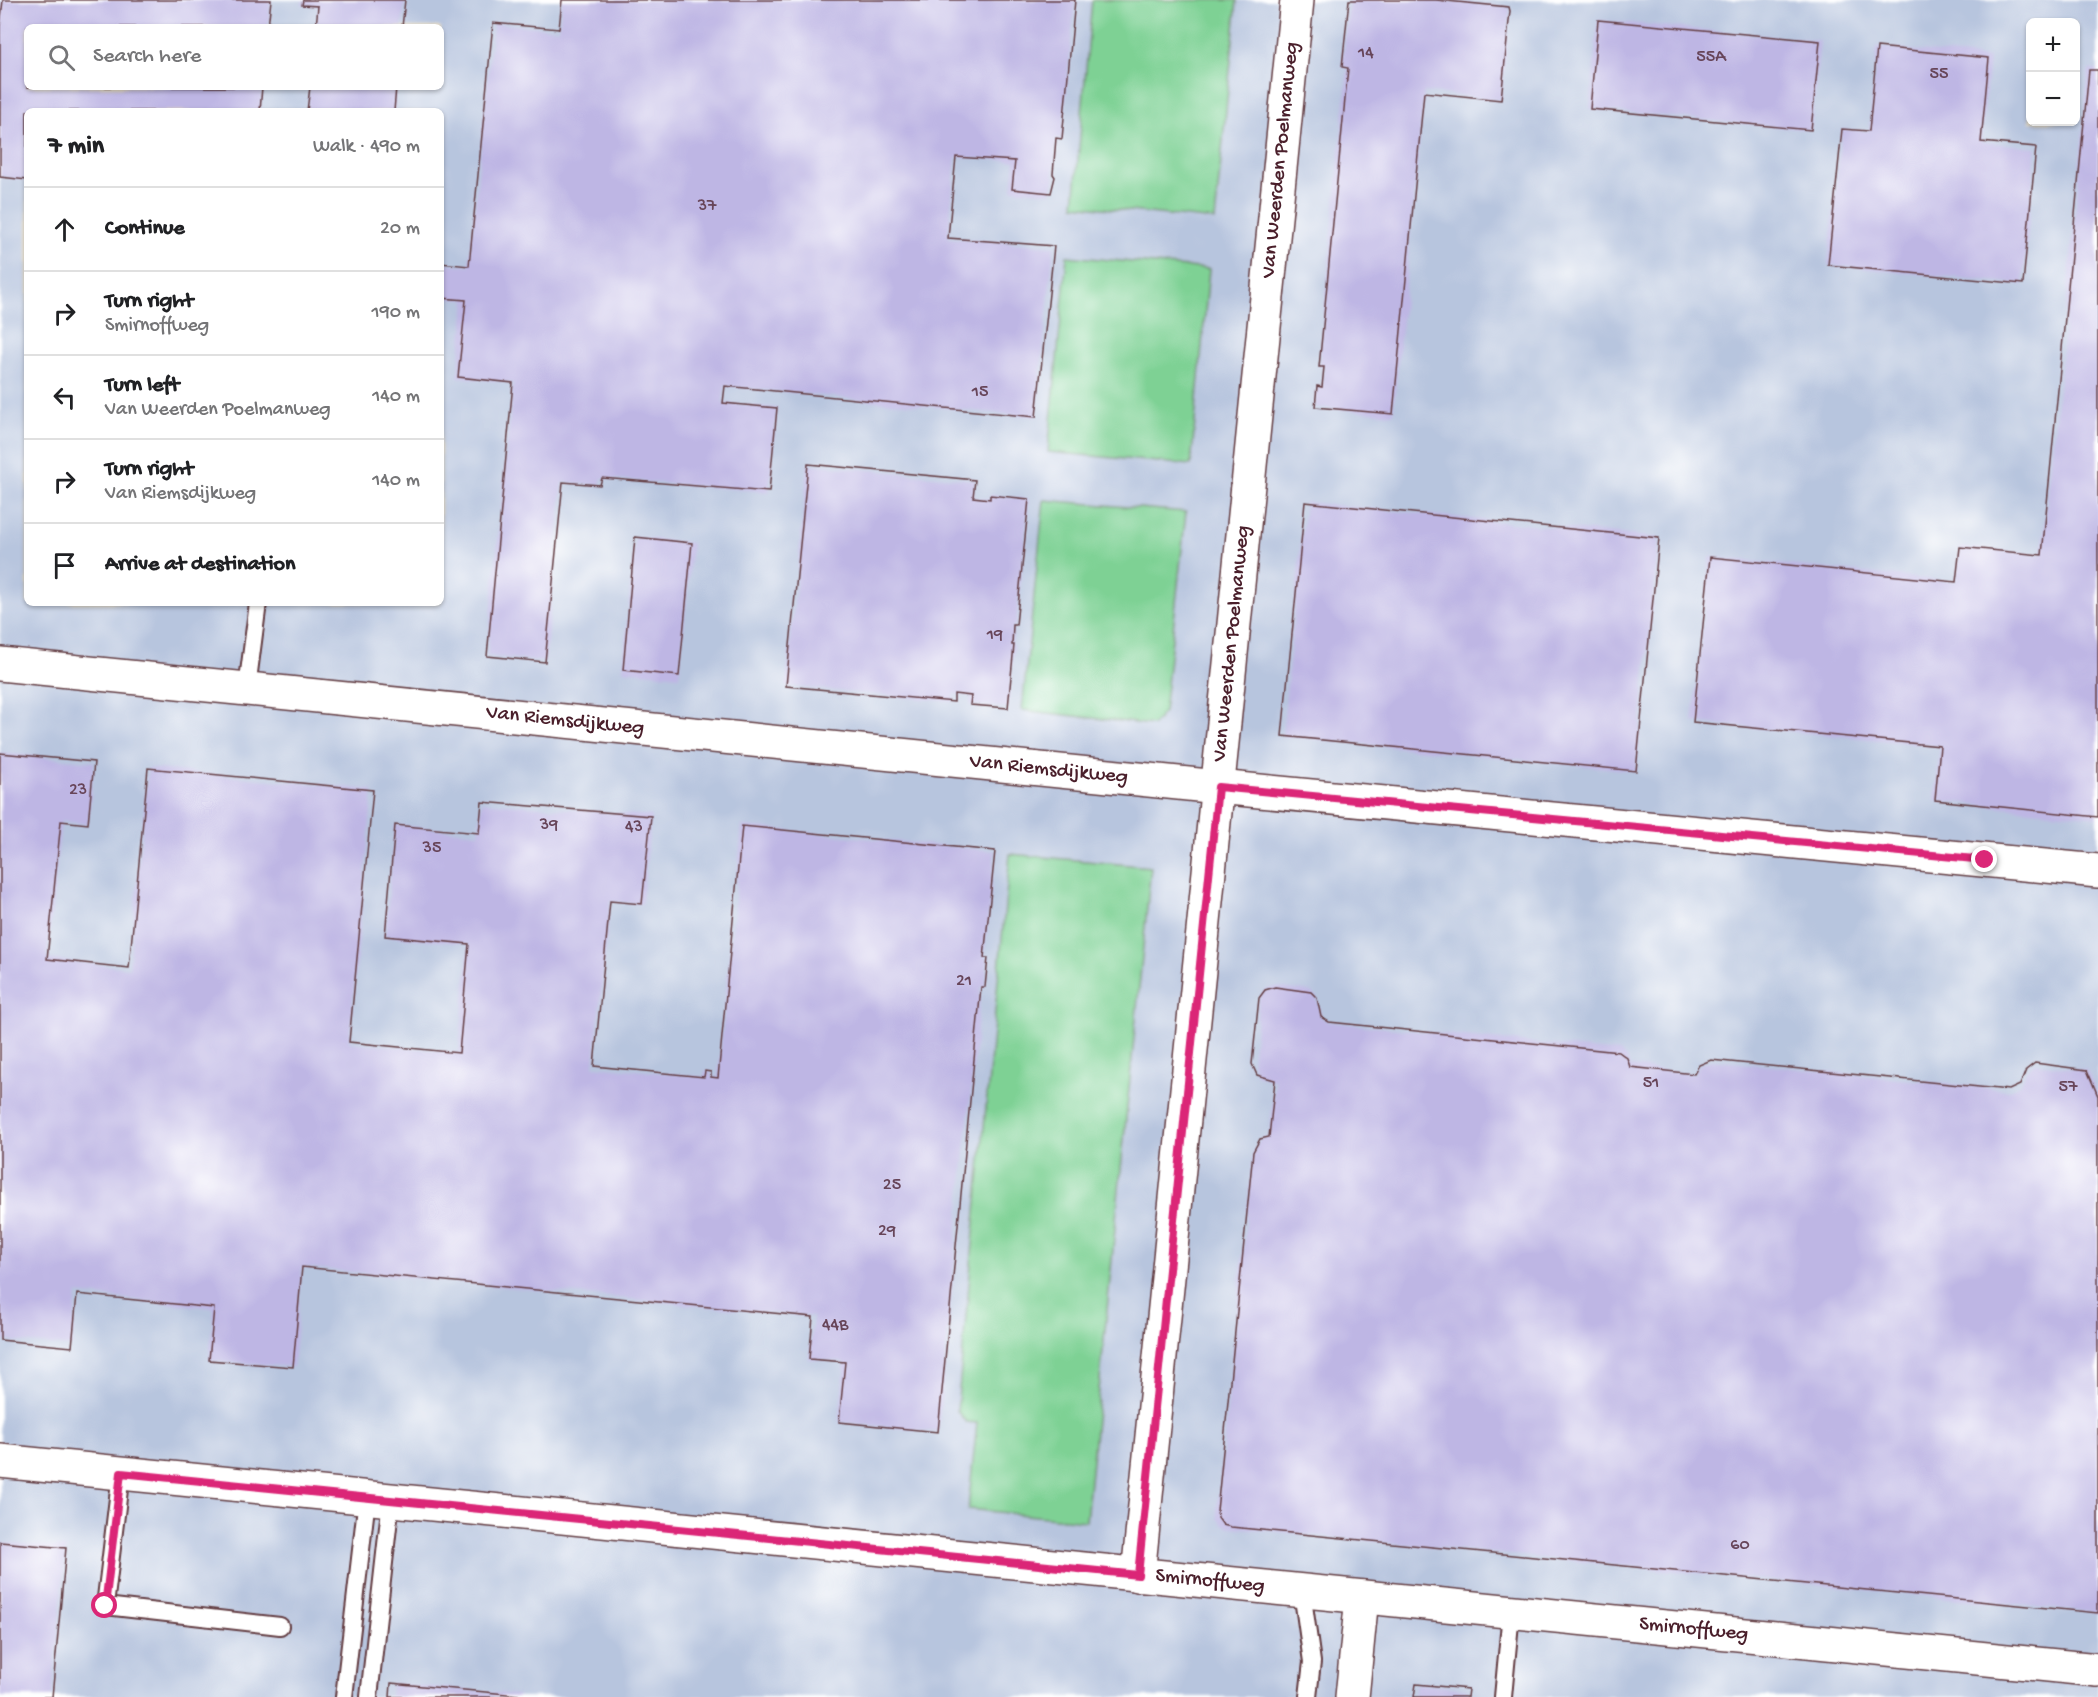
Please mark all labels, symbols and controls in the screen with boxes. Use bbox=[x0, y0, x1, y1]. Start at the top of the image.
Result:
map controls bbox=[2026, 18, 2080, 126]
button: + bbox=[2026, 18, 2080, 72]
search box bbox=[24, 24, 444, 90]
icon: search bbox=[45, 41, 78, 74]
street label: Van Weerden Poelmanweg bbox=[1256, 41, 1305, 280]
house number: 14 bbox=[1357, 43, 1374, 64]
text: Search here bbox=[93, 44, 201, 70]
house number: 55A bbox=[1696, 47, 1727, 68]
house number: 55 bbox=[1930, 64, 1948, 85]
button: − bbox=[2026, 72, 2080, 126]
text: 7 min bbox=[48, 132, 104, 163]
text: Walk · 490 m bbox=[313, 136, 420, 159]
house number: 37 bbox=[697, 196, 717, 217]
icon: ahead bbox=[48, 213, 81, 246]
text: Continue bbox=[105, 216, 185, 242]
text: 20 m bbox=[380, 218, 420, 241]
text: Turn right bbox=[105, 289, 193, 315]
icon: right bbox=[48, 297, 81, 330]
text: 190 m bbox=[372, 302, 420, 325]
text: Smirnoffweg bbox=[105, 315, 209, 338]
text: Turn left bbox=[105, 373, 179, 399]
icon: left bbox=[48, 381, 81, 414]
house number: 15 bbox=[971, 382, 988, 403]
text: 140 m bbox=[372, 386, 420, 409]
text: Van Weerden Poelmanweg bbox=[105, 399, 331, 422]
text: Turn right bbox=[105, 457, 193, 483]
icon: right bbox=[48, 465, 81, 498]
text: 140 m bbox=[372, 470, 420, 493]
text: Van Riemsdijkweg bbox=[105, 483, 256, 506]
street label: Van Weerden Poelmanweg bbox=[1208, 524, 1256, 764]
icon: arrive bbox=[48, 549, 81, 582]
text: Arrive at destination bbox=[105, 552, 295, 578]
house number: 19 bbox=[986, 625, 1003, 646]
street label: Van Riemsdijkweg bbox=[484, 701, 645, 741]
street label: Van Riemsdijkweg bbox=[967, 749, 1129, 790]
house number: 23 bbox=[69, 780, 87, 801]
house number: 39 bbox=[539, 815, 558, 836]
house number: 43 bbox=[625, 817, 643, 838]
house number: 35 bbox=[422, 838, 441, 859]
route end bbox=[1971, 846, 1997, 872]
house number: 21 bbox=[956, 971, 972, 992]
house number: 51 bbox=[1643, 1073, 1659, 1094]
house number: 57 bbox=[2059, 1077, 2078, 1098]
house number: 25 bbox=[883, 1175, 901, 1196]
house number: 29 bbox=[878, 1221, 896, 1242]
house number: 44B bbox=[822, 1315, 849, 1336]
house number: 60 bbox=[1730, 1535, 1750, 1556]
street label: Smirnoffweg bbox=[1154, 1564, 1266, 1599]
route start bbox=[91, 1592, 117, 1618]
street label: Smirnoffweg bbox=[1638, 1612, 1749, 1648]

